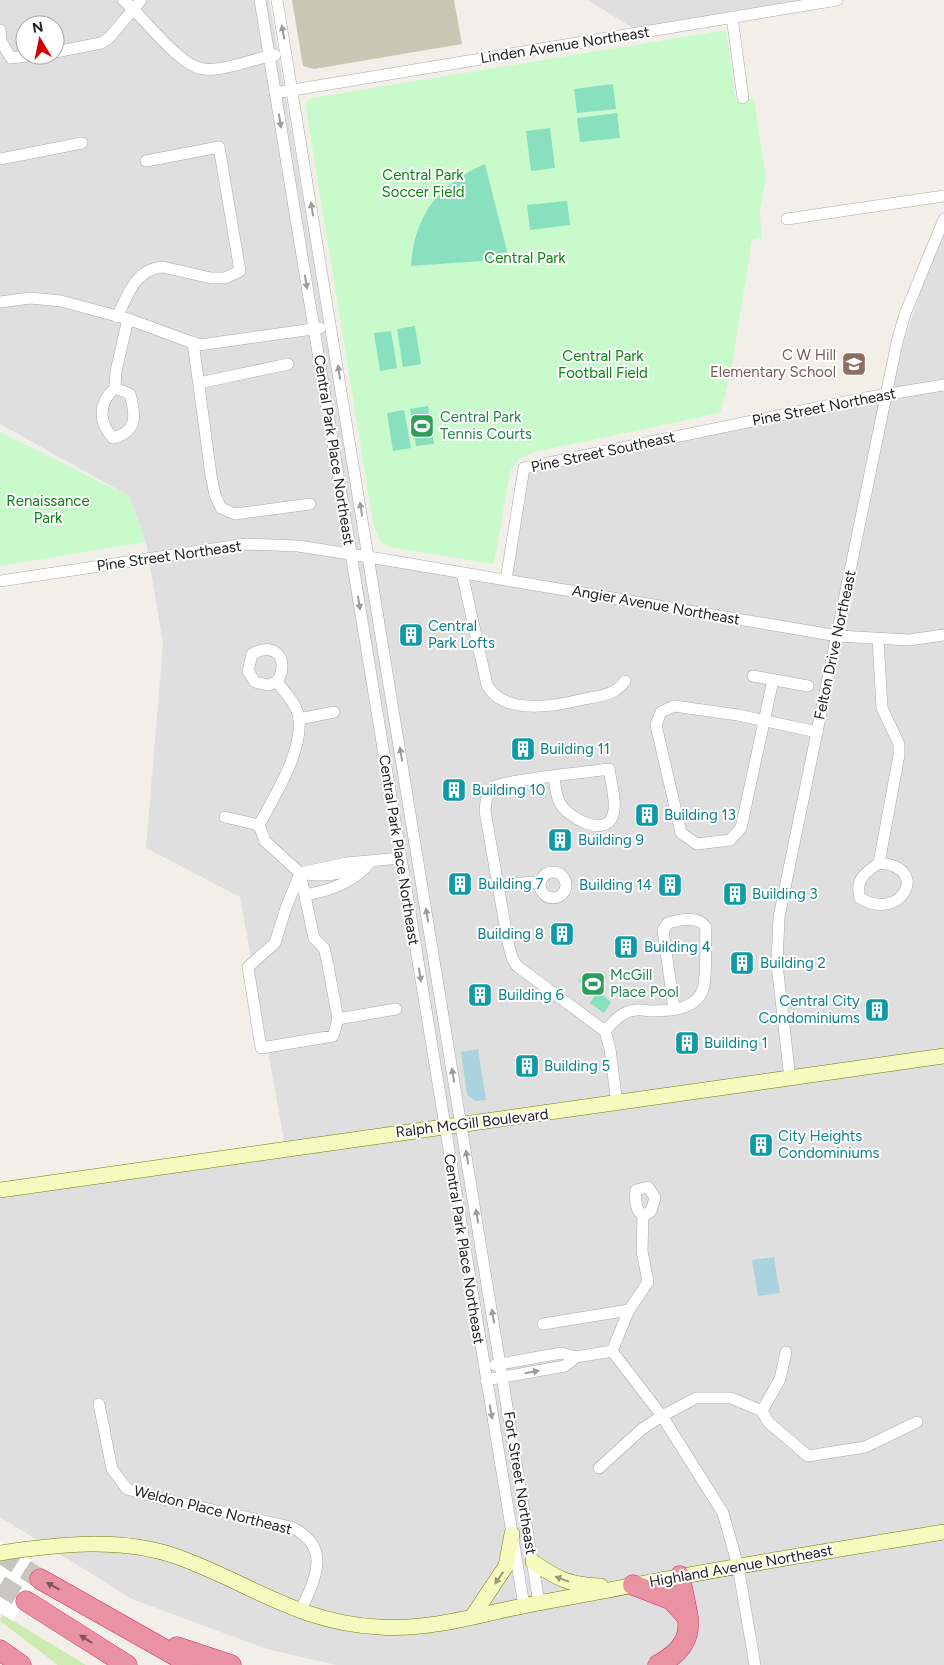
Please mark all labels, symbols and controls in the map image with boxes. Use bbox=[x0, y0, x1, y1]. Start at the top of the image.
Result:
north arrow bbox=[15, 15, 65, 65]
text: N bbox=[31, 18, 45, 37]
street label: Linden Avenue Northeast bbox=[479, 23, 651, 67]
one-way arrow bbox=[278, 24, 286, 40]
one-way arrow bbox=[276, 114, 284, 130]
park label: Central Park Soccer Field bbox=[381, 166, 465, 201]
one-way arrow bbox=[308, 201, 316, 217]
park label: Central Park bbox=[484, 249, 566, 267]
one-way arrow bbox=[303, 274, 311, 290]
place label: C W Hill Elementary School bbox=[710, 346, 836, 381]
park label: Central Park Football Field bbox=[558, 347, 648, 382]
school or university icon: C W Hill Elementary School bbox=[841, 351, 867, 377]
street label: Central Park Place Northeast bbox=[310, 353, 358, 547]
one-way arrow bbox=[334, 364, 342, 380]
street label: Pine Street Northeast bbox=[751, 384, 898, 430]
place label: Central Park Tennis Courts bbox=[440, 408, 532, 443]
sports icon: Central Park Tennis Courts bbox=[409, 413, 435, 439]
street label: Pine Street Southeast bbox=[529, 428, 677, 476]
park label: Renaissance Park bbox=[6, 492, 90, 527]
one-way arrow bbox=[357, 501, 365, 517]
street label: Pine Street Northeast bbox=[95, 537, 243, 575]
street label: Felton Drive Northeast bbox=[810, 568, 860, 721]
street label: Angier Avenue Northeast bbox=[571, 581, 742, 629]
one-way arrow bbox=[355, 595, 363, 611]
place label: Central Park Lofts bbox=[428, 617, 495, 652]
building icon: Central Park Lofts bbox=[398, 622, 424, 648]
building icon: Building 11 bbox=[510, 736, 536, 762]
place label: Building 11 bbox=[540, 740, 610, 758]
one-way arrow bbox=[397, 746, 405, 762]
street label: Central Park Place Northeast bbox=[375, 753, 423, 947]
building icon: Building 10 bbox=[441, 777, 467, 803]
place label: Building 10 bbox=[472, 781, 545, 799]
building icon: Building 13 bbox=[634, 802, 660, 828]
place label: Building 13 bbox=[664, 806, 736, 824]
building icon: Building 9 bbox=[547, 827, 573, 853]
place label: Building 9 bbox=[578, 831, 644, 849]
building icon: Building 7 bbox=[447, 871, 473, 897]
building icon: Building 14 bbox=[657, 872, 683, 898]
place label: Building 7 bbox=[478, 875, 544, 893]
place label: Building 14 bbox=[579, 876, 652, 894]
building icon: Building 3 bbox=[722, 881, 748, 907]
place label: Building 3 bbox=[752, 885, 818, 903]
one-way arrow bbox=[423, 906, 431, 922]
building icon: Building 8 bbox=[549, 921, 575, 947]
place label: Building 8 bbox=[477, 925, 544, 943]
building icon: Building 4 bbox=[613, 934, 639, 960]
place label: Building 4 bbox=[644, 938, 711, 956]
building icon: Building 2 bbox=[729, 950, 755, 976]
place label: Building 2 bbox=[760, 954, 826, 972]
place label: McGill Place Pool bbox=[610, 966, 679, 1001]
one-way arrow bbox=[416, 967, 424, 983]
sports icon: McGill Place Pool bbox=[580, 971, 606, 997]
building icon: Building 6 bbox=[467, 982, 493, 1008]
place label: Building 6 bbox=[498, 986, 564, 1004]
place label: Central City Condominiums bbox=[758, 992, 860, 1027]
building icon: Central City Condominiums bbox=[864, 997, 890, 1023]
building icon: Building 1 bbox=[674, 1030, 700, 1056]
place label: Building 1 bbox=[704, 1034, 768, 1052]
building icon: Building 5 bbox=[514, 1053, 540, 1079]
place label: Building 5 bbox=[544, 1057, 610, 1075]
one-way arrow bbox=[449, 1067, 457, 1083]
street label: Ralph McGill Boulevard bbox=[395, 1105, 549, 1141]
place label: City Heights Condominiums bbox=[778, 1127, 880, 1162]
building icon: City Heights Condominiums bbox=[748, 1132, 774, 1158]
one-way arrow bbox=[462, 1149, 470, 1165]
street label: Central Park Place Northeast bbox=[440, 1152, 488, 1346]
one-way arrow bbox=[472, 1207, 480, 1223]
one-way arrow bbox=[489, 1307, 497, 1323]
one-way arrow bbox=[525, 1367, 541, 1375]
one-way arrow bbox=[487, 1404, 495, 1420]
street label: Fort Street Northeast bbox=[500, 1410, 540, 1556]
street label: Weldon Place Northeast bbox=[132, 1482, 294, 1538]
street label: Highland Avenue Northeast bbox=[648, 1541, 835, 1591]
one-way arrow bbox=[494, 1571, 504, 1585]
one-way arrow bbox=[554, 1575, 569, 1583]
one-way arrow bbox=[45, 1582, 60, 1590]
one-way arrow bbox=[79, 1634, 92, 1644]

